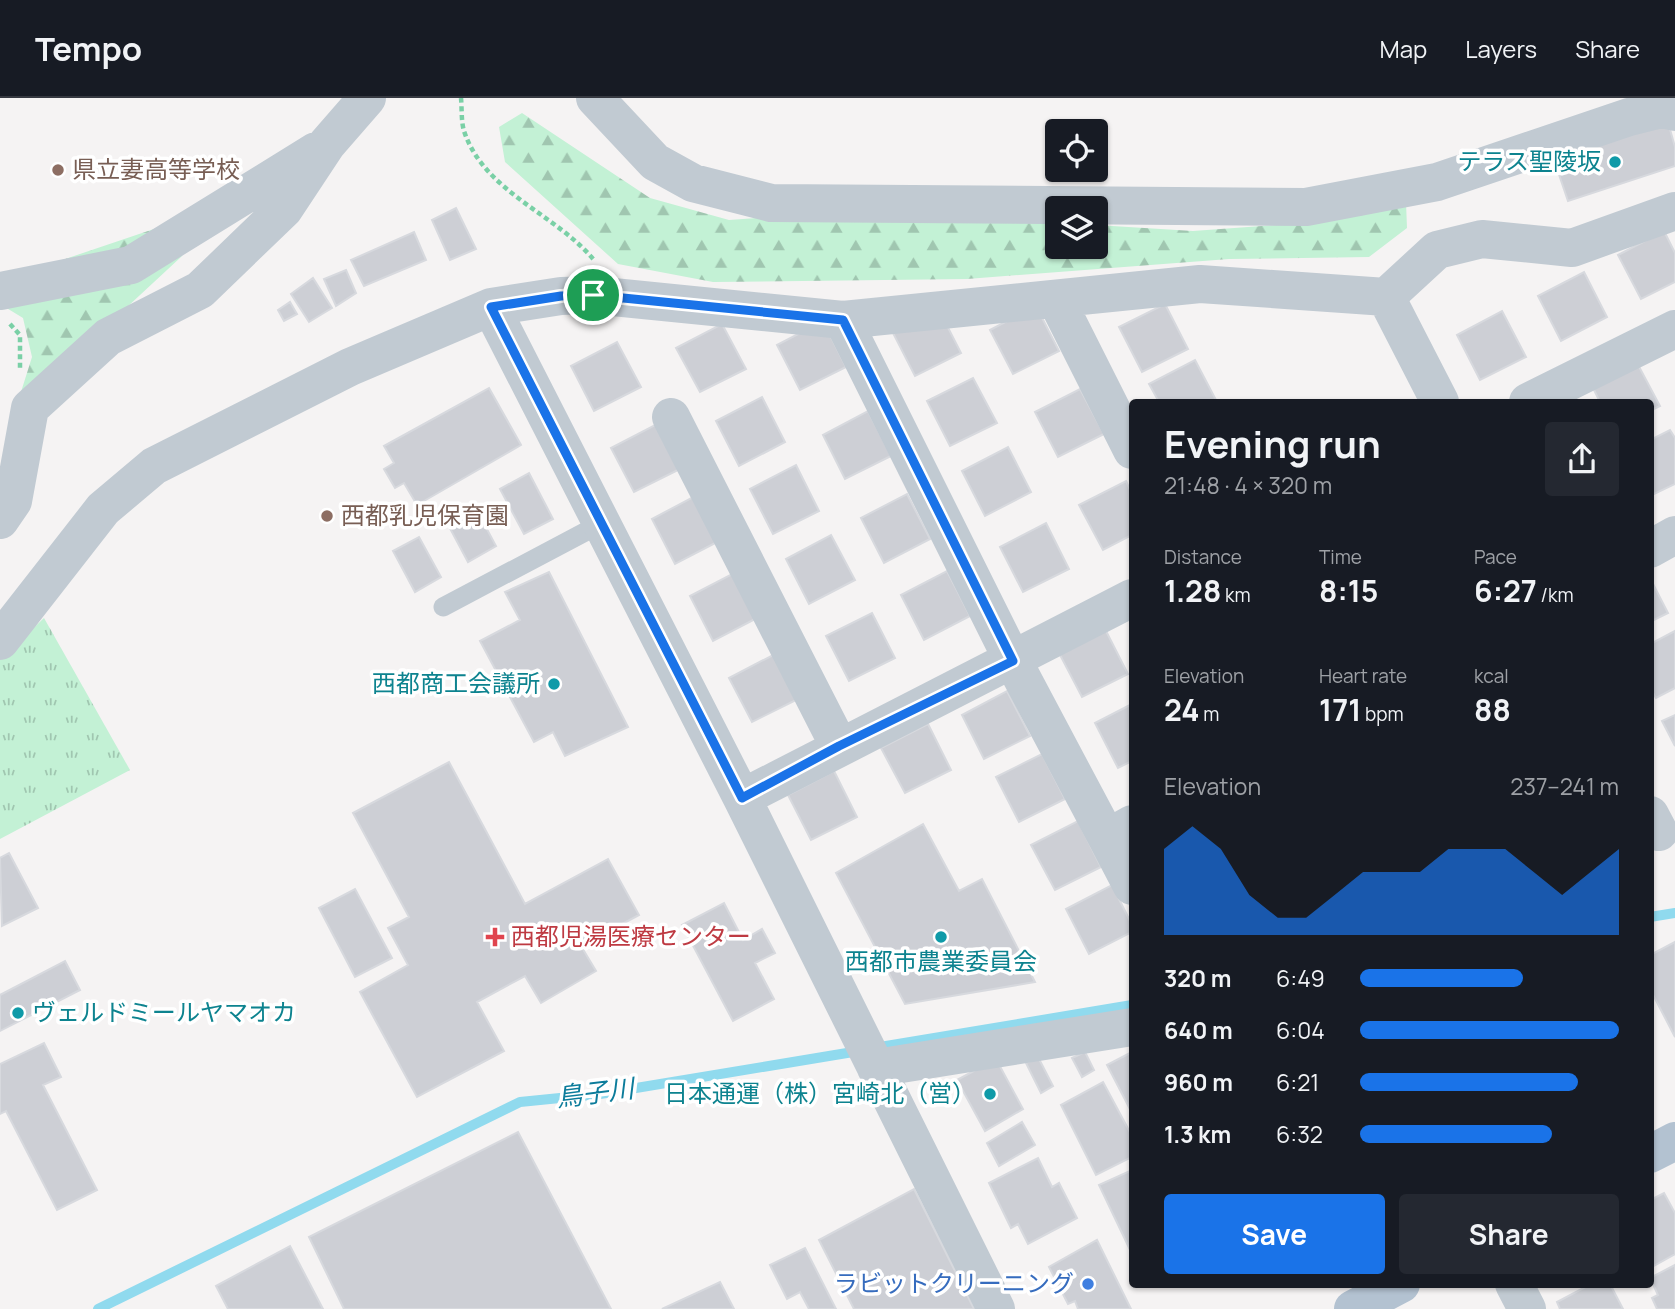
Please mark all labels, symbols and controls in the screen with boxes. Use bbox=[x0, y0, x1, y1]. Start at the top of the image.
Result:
text: Tempo bbox=[35, 26, 142, 71]
text: Map bbox=[1380, 32, 1427, 65]
text: Layers bbox=[1465, 32, 1537, 65]
text: Share bbox=[1575, 32, 1640, 65]
map controls bbox=[1045, 119, 1108, 259]
button: locate bbox=[1045, 119, 1108, 182]
place label: テラス聖陵坂 bbox=[1457, 144, 1601, 177]
place label: 県立妻高等学校 bbox=[72, 152, 240, 185]
marker: テラス聖陵坂 bbox=[1607, 154, 1623, 170]
marker: 県立妻高等学校 bbox=[50, 162, 66, 178]
button: layers bbox=[1045, 196, 1108, 259]
pin bbox=[563, 265, 623, 325]
icon: arrive bbox=[574, 276, 612, 314]
text: Evening run bbox=[1164, 417, 1381, 469]
button: share bbox=[1545, 422, 1619, 496]
text: 21:48 · 4 × 320 m bbox=[1164, 469, 1332, 501]
place label: 西都乳児保育園 bbox=[341, 498, 509, 531]
marker: 西都乳児保育園 bbox=[319, 508, 335, 524]
text: Distance bbox=[1164, 544, 1242, 570]
text: Time bbox=[1319, 544, 1362, 570]
text: Pace bbox=[1474, 544, 1517, 570]
text: 1.28 bbox=[1164, 570, 1221, 611]
text: 8:15 bbox=[1319, 570, 1378, 611]
text: 6:27 bbox=[1474, 570, 1537, 611]
text: km bbox=[1221, 582, 1251, 608]
text: /km bbox=[1537, 582, 1574, 608]
text: Elevation bbox=[1164, 663, 1244, 689]
text: Heart rate bbox=[1319, 663, 1407, 689]
text: kcal bbox=[1474, 663, 1509, 689]
place label: 西都商工会議所 bbox=[372, 666, 540, 699]
marker: 西都商工会議所 bbox=[546, 676, 562, 692]
text: 24 bbox=[1164, 689, 1200, 730]
text: 171 bbox=[1319, 689, 1361, 730]
text: 88 bbox=[1474, 689, 1511, 730]
text: m bbox=[1200, 701, 1219, 727]
text: bpm bbox=[1361, 701, 1404, 727]
text: Elevation bbox=[1164, 770, 1261, 802]
text: 237–241 m bbox=[1510, 770, 1619, 802]
place label: 西都児湯医療センター bbox=[511, 919, 751, 952]
marker: 西都児湯医療センター bbox=[485, 927, 505, 947]
marker: 西都市農業委員会 bbox=[933, 929, 949, 945]
place label: 西都市農業委員会 bbox=[845, 944, 1037, 977]
text: 320 m bbox=[1164, 962, 1231, 994]
text: 6:49 bbox=[1276, 962, 1325, 994]
place label: ヴェルドミールヤマオカ bbox=[32, 995, 296, 1028]
marker: ヴェルドミールヤマオカ bbox=[10, 1005, 26, 1021]
text: 640 m bbox=[1164, 1014, 1233, 1046]
text: 6:04 bbox=[1276, 1014, 1325, 1046]
text: 960 m bbox=[1164, 1066, 1233, 1098]
text: 6:21 bbox=[1276, 1066, 1319, 1098]
water label: 鳥子川 bbox=[554, 1069, 639, 1115]
place label: 日本通運（株）宮崎北（営） bbox=[664, 1076, 976, 1109]
marker: 日本通運（株）宮崎北（営） bbox=[982, 1086, 998, 1102]
text: 1.3 km bbox=[1164, 1118, 1231, 1150]
text: 6:32 bbox=[1276, 1118, 1323, 1150]
button: Save bbox=[1164, 1194, 1385, 1274]
button: Share bbox=[1399, 1194, 1619, 1274]
place label: ラビットクリーニング bbox=[834, 1266, 1074, 1299]
marker: ラビットクリーニング bbox=[1080, 1276, 1096, 1292]

